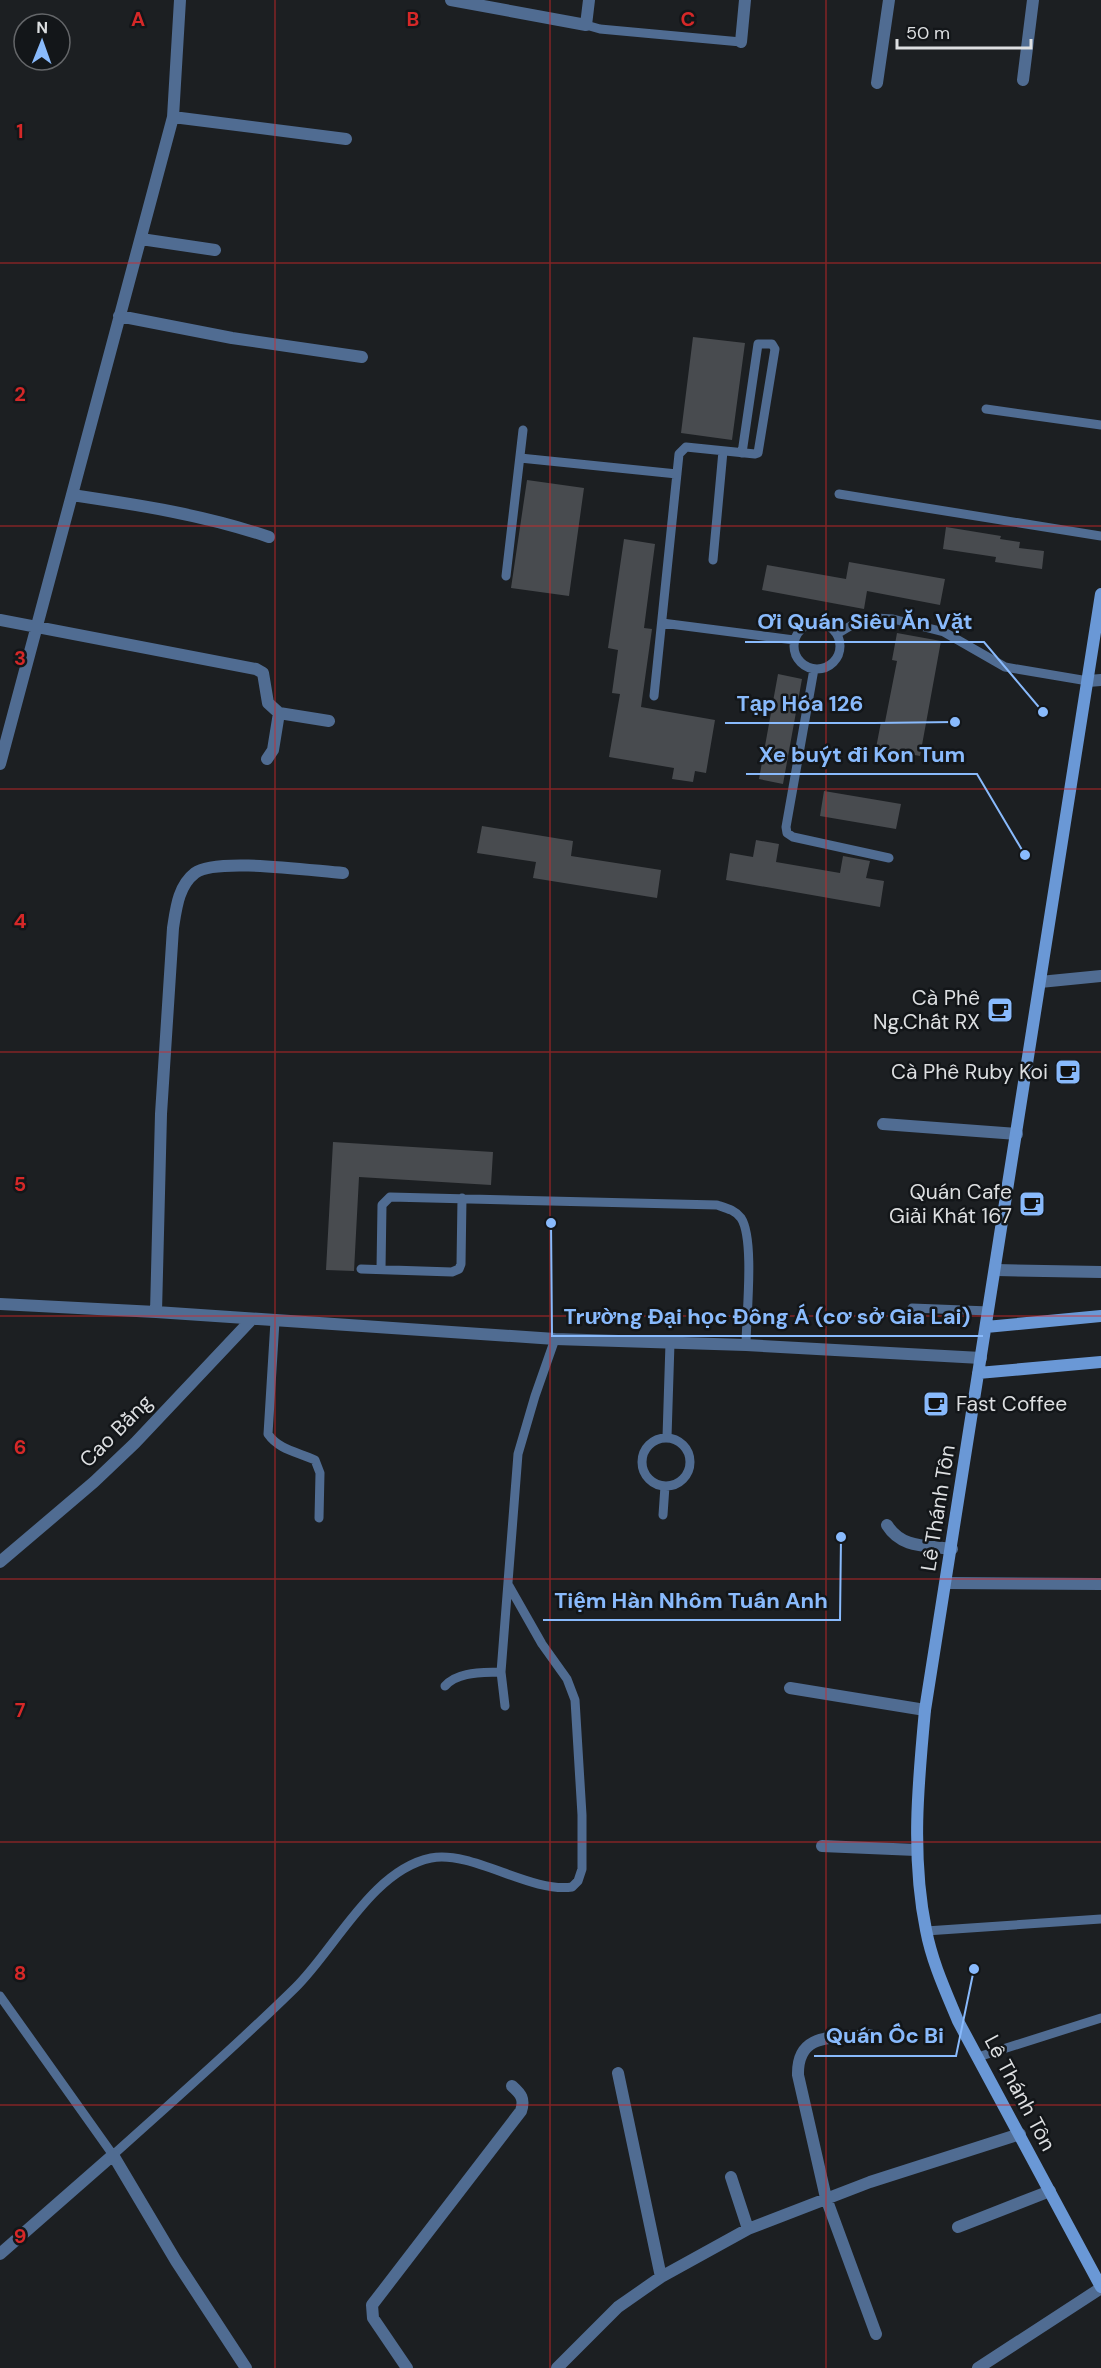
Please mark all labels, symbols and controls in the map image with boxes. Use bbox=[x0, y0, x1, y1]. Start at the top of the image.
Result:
text: A bbox=[131, 6, 145, 32]
text: B bbox=[407, 6, 419, 32]
text: C bbox=[681, 6, 695, 32]
north arrow bbox=[12, 12, 72, 72]
scale bar bbox=[897, 12, 1030, 50]
text: N bbox=[36, 17, 48, 38]
text: 50 m bbox=[906, 21, 950, 45]
text: 1 bbox=[16, 118, 24, 144]
text: 2 bbox=[14, 381, 26, 407]
callout: Ơi Quán Siêu Ăn Vặt bbox=[745, 602, 984, 642]
text: Ơi Quán Siêu Ăn Vặt bbox=[757, 607, 973, 636]
text: 3 bbox=[14, 645, 26, 671]
callout: Tạp Hóa 126 bbox=[725, 683, 875, 723]
text: Tạp Hóa 126 bbox=[737, 689, 863, 718]
callout: Xe buýt đi Kon Tum bbox=[746, 734, 977, 774]
text: Xe buýt đi Kon Tum bbox=[759, 740, 965, 769]
text: 4 bbox=[14, 908, 27, 934]
place label: Cà Phê Ng.Chất RX bbox=[873, 984, 980, 1036]
cafe icon: Cà Phê Ng.Chất RX bbox=[985, 995, 1015, 1025]
cafe icon: Cà Phê Ruby Koi bbox=[1053, 1057, 1083, 1087]
place label: Cà Phê Ruby Koi bbox=[891, 1058, 1048, 1086]
text: 5 bbox=[14, 1171, 26, 1197]
place label: Quán Cafe Giải Khát 167 bbox=[889, 1178, 1012, 1230]
cafe icon: Quán Cafe Giải Khát 167 bbox=[1017, 1189, 1047, 1219]
callout: Trường Đại học Đông Á (cơ sở Gia Lai) bbox=[552, 1296, 983, 1336]
text: Trường Đại học Đông Á (cơ sở Gia Lai) bbox=[563, 1302, 971, 1331]
street label: Cao Bằng bbox=[73, 1388, 159, 1474]
cafe icon: Fast Coffee bbox=[921, 1389, 951, 1419]
place label: Fast Coffee bbox=[956, 1390, 1067, 1418]
text: 6 bbox=[14, 1434, 26, 1460]
street label: Lê Thánh Tôn bbox=[914, 1443, 962, 1573]
callout: Tiệm Hàn Nhôm Tuấn Anh bbox=[543, 1580, 840, 1620]
text: Tiệm Hàn Nhôm Tuấn Anh bbox=[554, 1586, 828, 1615]
text: 7 bbox=[15, 1697, 26, 1723]
text: 8 bbox=[14, 1960, 26, 1986]
callout: Quán Ốc Bi bbox=[814, 2016, 956, 2056]
text: Quán Ốc Bi bbox=[826, 2021, 944, 2050]
street label: Lê Thánh Tôn bbox=[978, 2030, 1062, 2156]
text: 9 bbox=[14, 2223, 26, 2249]

